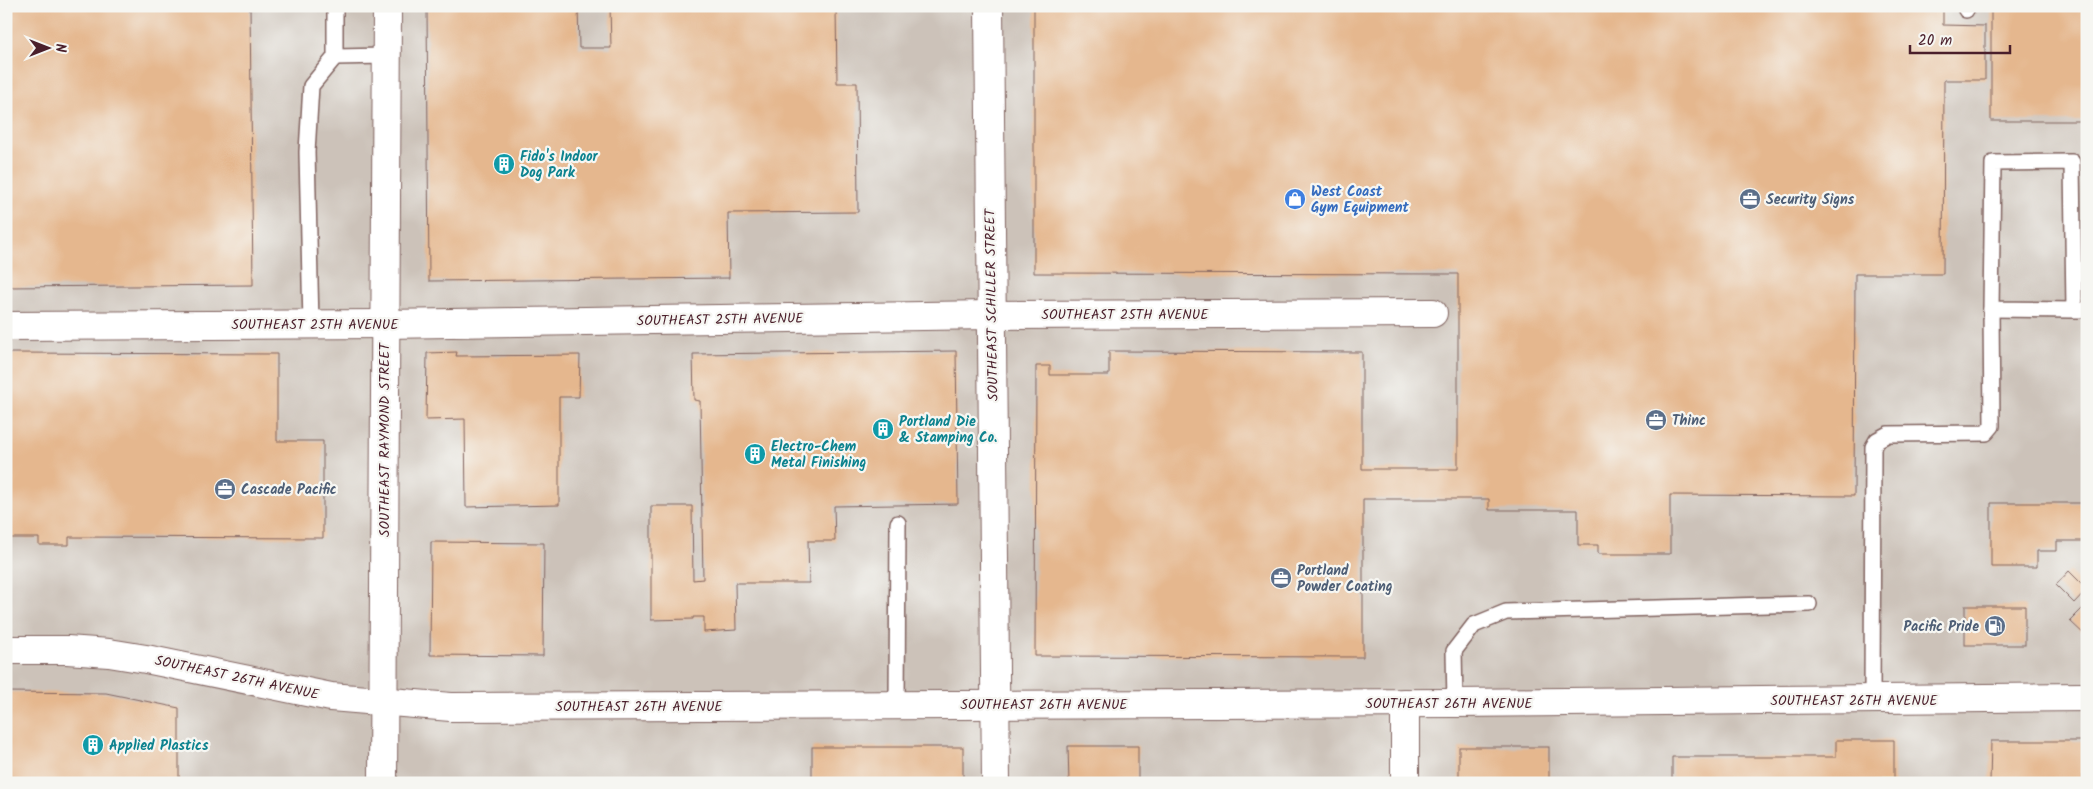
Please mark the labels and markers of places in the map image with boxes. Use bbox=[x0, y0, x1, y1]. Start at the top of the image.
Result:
place label: Fido's Indoor Dog Park bbox=[520, 146, 599, 184]
building icon: Fido's Indoor Dog Park bbox=[492, 152, 516, 176]
place label: West Coast Gym Equipment bbox=[1311, 181, 1410, 219]
shop icon: West Coast Gym Equipment bbox=[1283, 187, 1307, 211]
office icon: Security Signs bbox=[1738, 187, 1762, 211]
place label: Security Signs bbox=[1766, 189, 1855, 211]
office icon: Thinc bbox=[1644, 408, 1668, 432]
place label: Thinc bbox=[1672, 410, 1706, 432]
place label: Portland Die & Stamping Co. bbox=[899, 411, 997, 449]
building icon: Portland Die & Stamping Co. bbox=[871, 417, 895, 441]
place label: Electro-Chem Metal Finishing bbox=[771, 436, 866, 474]
building icon: Electro-Chem Metal Finishing bbox=[743, 442, 767, 466]
office icon: Cascade Pacific bbox=[213, 477, 237, 501]
place label: Cascade Pacific bbox=[241, 479, 337, 501]
place label: Portland Powder Coating bbox=[1297, 560, 1393, 598]
office icon: Portland Powder Coating bbox=[1269, 566, 1293, 590]
fuel station icon: Pacific Pride bbox=[1983, 614, 2007, 638]
place label: Pacific Pride bbox=[1903, 616, 1979, 638]
building icon: Applied Plastics bbox=[81, 733, 105, 757]
place label: Applied Plastics bbox=[109, 735, 209, 757]

